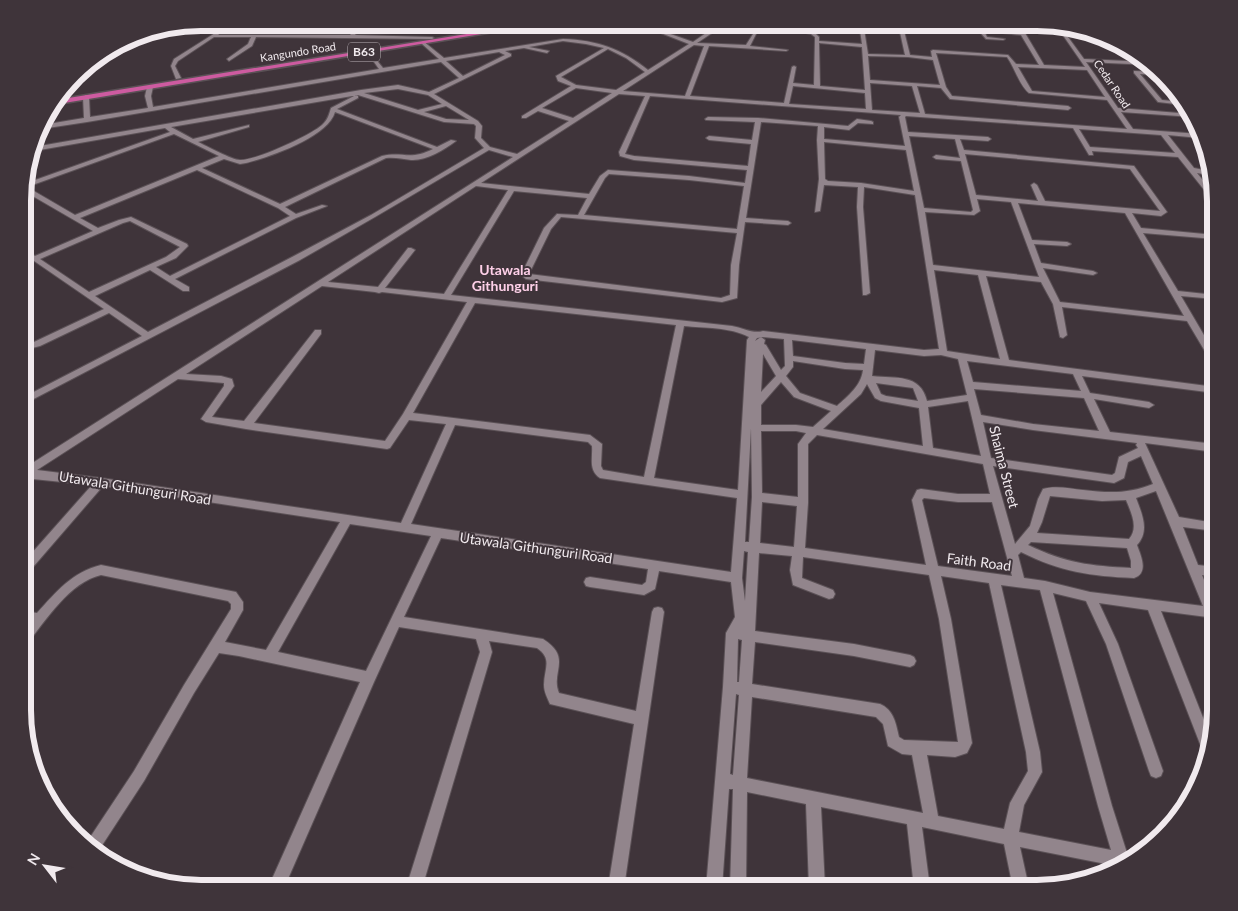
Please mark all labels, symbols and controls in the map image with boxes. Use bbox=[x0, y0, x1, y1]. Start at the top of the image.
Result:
street label: Kangundo Road bbox=[259, 39, 337, 64]
road number: B63 bbox=[348, 42, 380, 62]
street label: Cedar Road bbox=[1091, 57, 1133, 110]
district label: Utawala Githunguri bbox=[472, 261, 538, 294]
street label: Shaima Street bbox=[986, 424, 1023, 510]
street label: Utawala Githunguri Road bbox=[58, 467, 212, 508]
street label: Utawala Githunguri Road bbox=[459, 528, 613, 567]
street label: Faith Road bbox=[946, 549, 1012, 574]
north arrow bbox=[20, 841, 70, 891]
text: N bbox=[23, 850, 43, 868]

